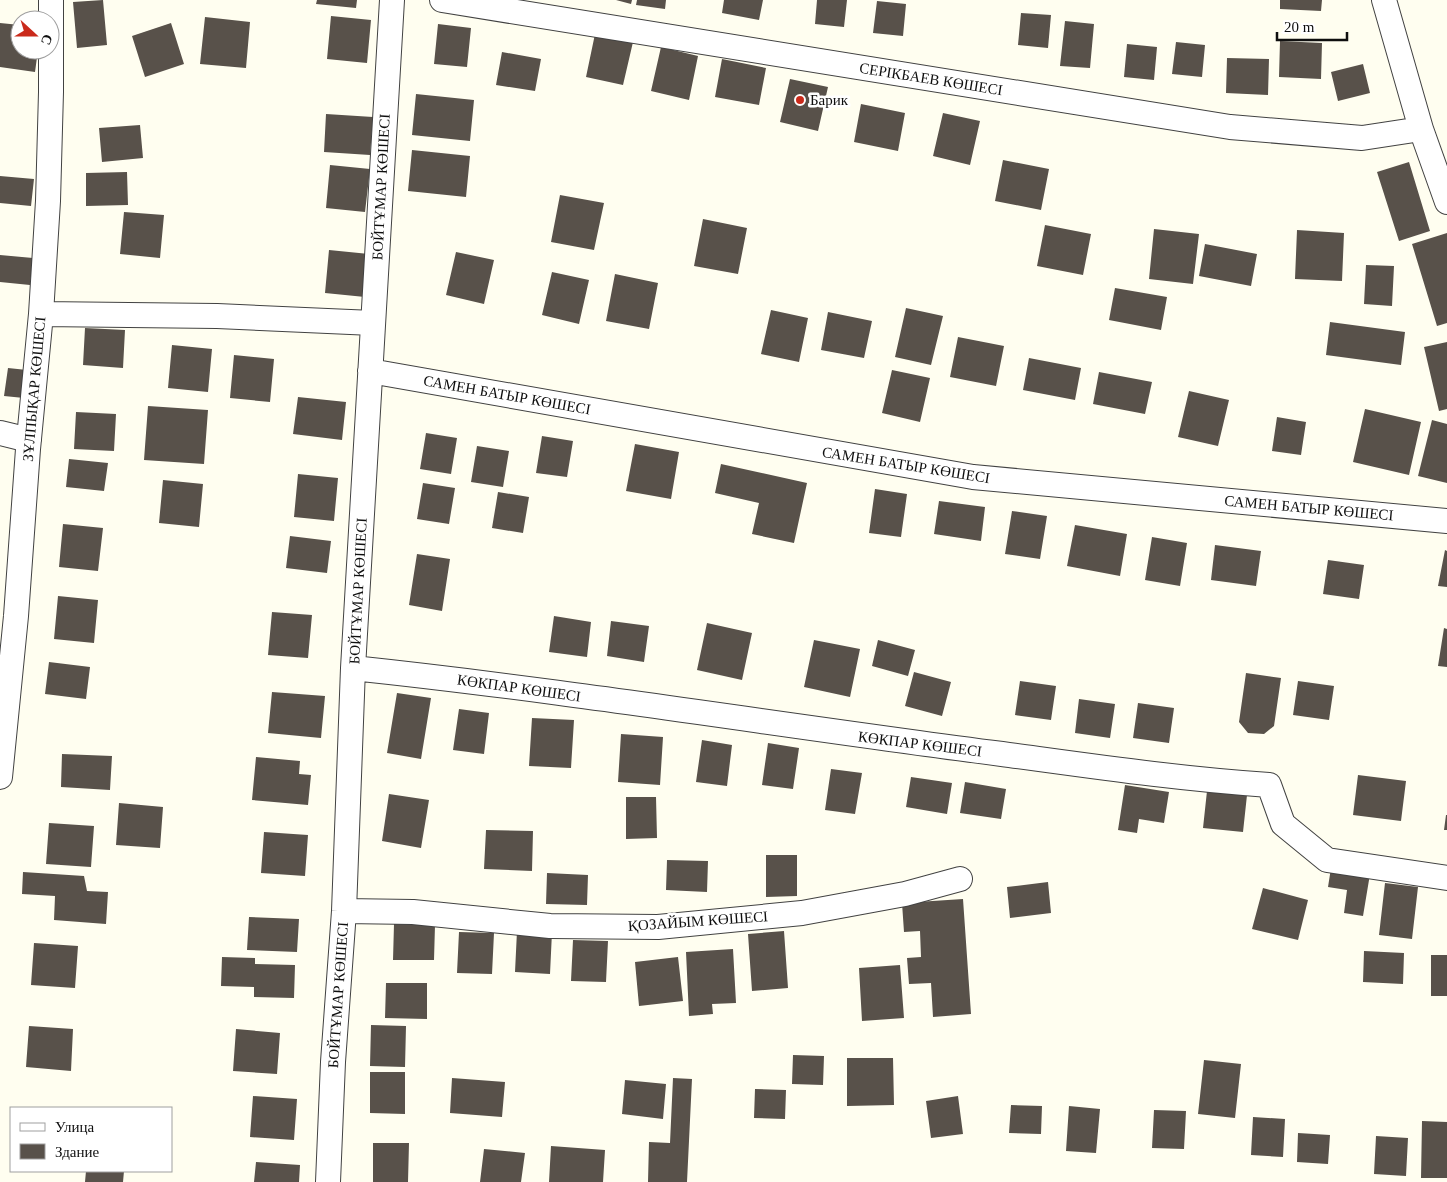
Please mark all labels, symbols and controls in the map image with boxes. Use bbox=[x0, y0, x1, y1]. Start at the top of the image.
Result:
north arrow bbox=[10, 10, 60, 60]
scale bar bbox=[1277, 10, 1347, 42]
text: 20 m bbox=[1284, 19, 1315, 35]
text: С bbox=[38, 32, 55, 47]
street label: СЕРІКБАЕВ КӨШЕСІ bbox=[858, 60, 1004, 98]
place label: Барик bbox=[810, 92, 849, 108]
marker: Барик bbox=[794, 94, 806, 106]
street label: БОЙТҰМАР КӨШЕСІ bbox=[369, 113, 393, 261]
street label: ЗҰЛПЫҚАР КӨШЕСІ bbox=[20, 316, 48, 462]
street label: САМЕН БАТЫР КӨШЕСІ bbox=[422, 372, 592, 418]
street label: САМЕН БАТЫР КӨШЕСІ bbox=[821, 444, 991, 486]
street label: САМЕН БАТЫР КӨШЕСІ bbox=[1224, 493, 1394, 523]
street label: БОЙТҰМАР КӨШЕСІ bbox=[346, 517, 370, 665]
street label: КӨКПАР КӨШЕСІ bbox=[456, 671, 582, 705]
street label: КӨКПАР КӨШЕСІ bbox=[857, 728, 983, 760]
street label: ҚОЗАЙЫМ КӨШЕСІ bbox=[627, 908, 769, 934]
street label: БОЙТҰМАР КӨШЕСІ bbox=[325, 921, 351, 1069]
legend bbox=[10, 1107, 172, 1172]
text: Улица bbox=[55, 1119, 94, 1135]
text: Здание bbox=[55, 1144, 99, 1160]

